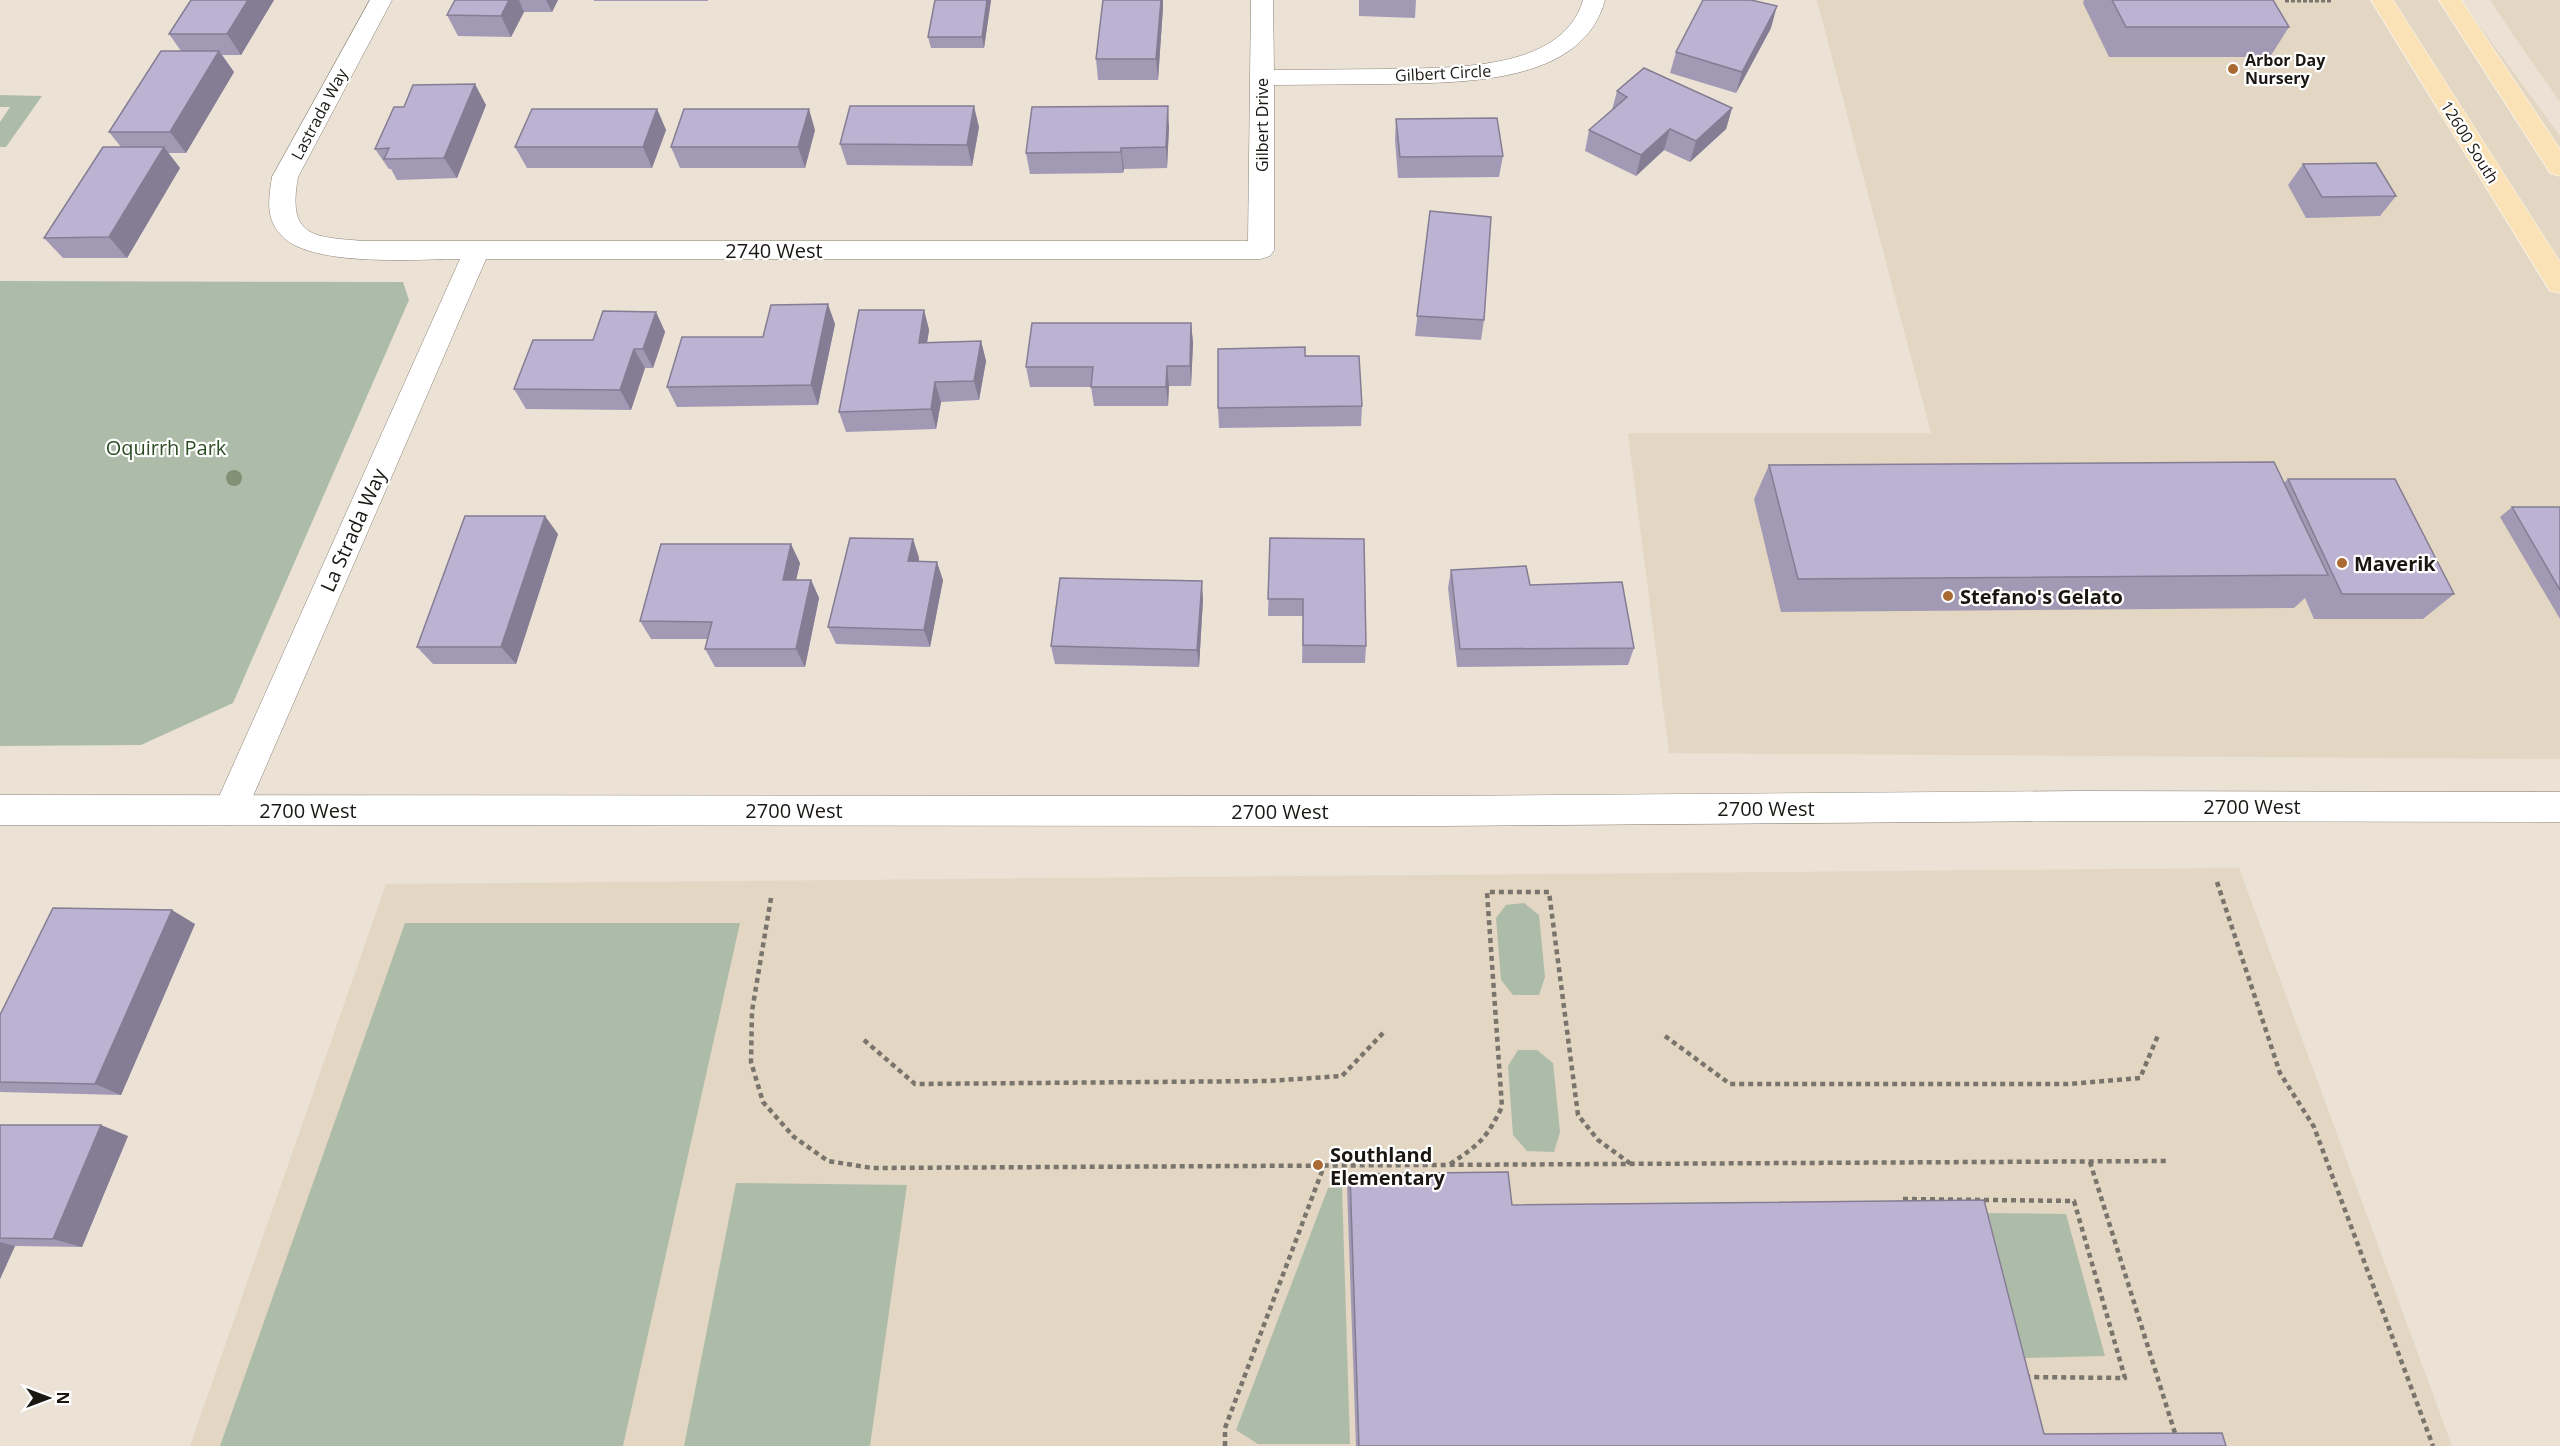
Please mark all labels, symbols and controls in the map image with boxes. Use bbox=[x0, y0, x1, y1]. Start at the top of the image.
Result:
place label: Arbor Day Nursery bbox=[2245, 49, 2326, 89]
street label: Gilbert Circle bbox=[1394, 59, 1492, 87]
marker: Arbor Day Nursery bbox=[2226, 62, 2240, 76]
street label: Lastrada Way bbox=[286, 64, 353, 164]
street label: Gilbert Drive bbox=[1251, 78, 1273, 172]
street label: 12600 South bbox=[2436, 96, 2504, 188]
street label: 2740 West bbox=[725, 237, 823, 264]
park label: Oquirrh Park bbox=[106, 434, 227, 461]
street label: La Strada Way bbox=[314, 463, 393, 596]
place label: Maverik bbox=[2354, 550, 2436, 577]
marker: Maverik bbox=[2335, 556, 2349, 570]
place label: Stefano's Gelato bbox=[1960, 583, 2123, 610]
marker: Stefano's Gelato bbox=[1941, 589, 1955, 603]
street label: 2700 West bbox=[2203, 793, 2301, 820]
street label: 2700 West bbox=[1717, 795, 1815, 822]
street label: 2700 West bbox=[259, 797, 357, 824]
street label: 2700 West bbox=[745, 797, 843, 824]
street label: 2700 West bbox=[1231, 798, 1329, 825]
place label: Southland Elementary bbox=[1330, 1141, 1446, 1191]
marker: Southland Elementary bbox=[1311, 1158, 1325, 1172]
north arrow bbox=[18, 1368, 78, 1428]
text: N bbox=[52, 1391, 74, 1405]

